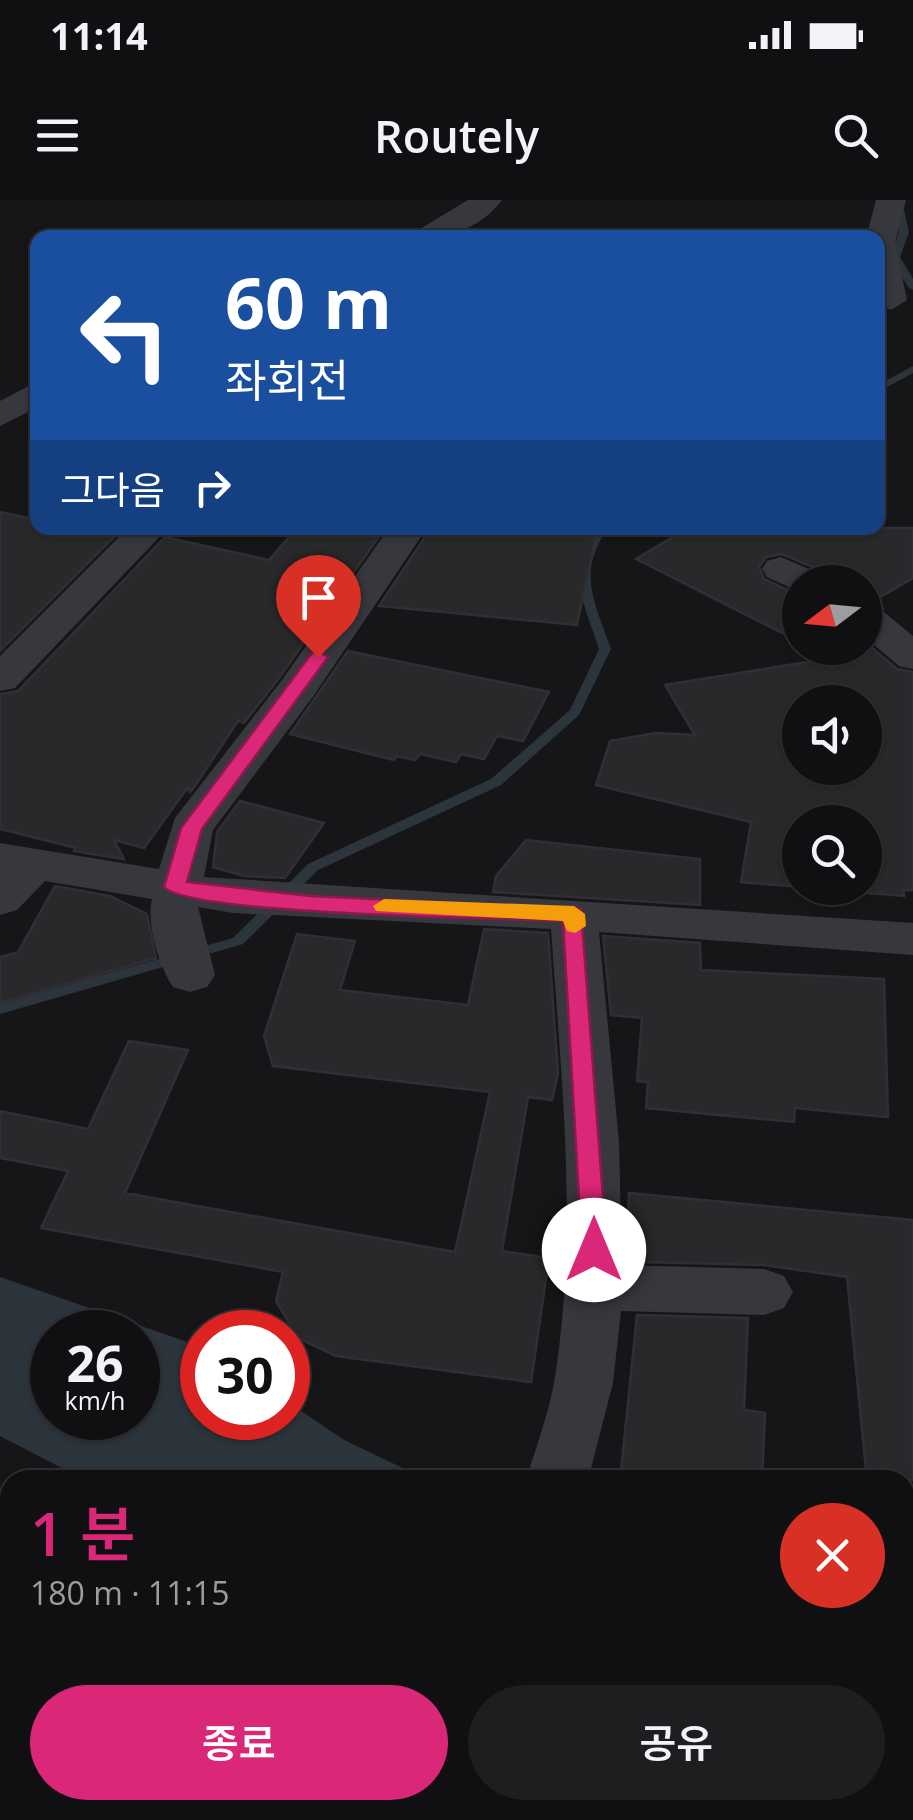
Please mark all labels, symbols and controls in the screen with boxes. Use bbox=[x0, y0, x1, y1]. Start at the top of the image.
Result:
text: 11:14 bbox=[50, 9, 148, 61]
text: Routely bbox=[374, 105, 539, 166]
icon: menu bbox=[30, 108, 85, 163]
icon: search bbox=[828, 108, 883, 163]
text: 60 m bbox=[225, 254, 392, 350]
icon: left bbox=[60, 270, 190, 400]
text: 좌회전 bbox=[225, 349, 349, 410]
icon: right bbox=[185, 460, 240, 515]
text: 그다음 bbox=[60, 463, 165, 515]
pin bbox=[276, 555, 361, 658]
north arrow bbox=[782, 565, 882, 665]
map controls bbox=[782, 565, 882, 905]
icon: arrive bbox=[291, 570, 346, 625]
button: sound bbox=[782, 685, 882, 785]
button: search bbox=[782, 805, 882, 905]
position arrow bbox=[542, 1198, 646, 1302]
speed limit sign: 30 bbox=[180, 1310, 310, 1440]
text: 26 bbox=[66, 1329, 124, 1397]
text: km/h bbox=[65, 1383, 125, 1417]
text: 1 분 bbox=[30, 1492, 135, 1574]
button: close bbox=[780, 1503, 885, 1608]
text: 180 m · 11:15 bbox=[30, 1571, 229, 1614]
button: 종료 bbox=[30, 1685, 448, 1800]
button: 공유 bbox=[468, 1685, 885, 1800]

